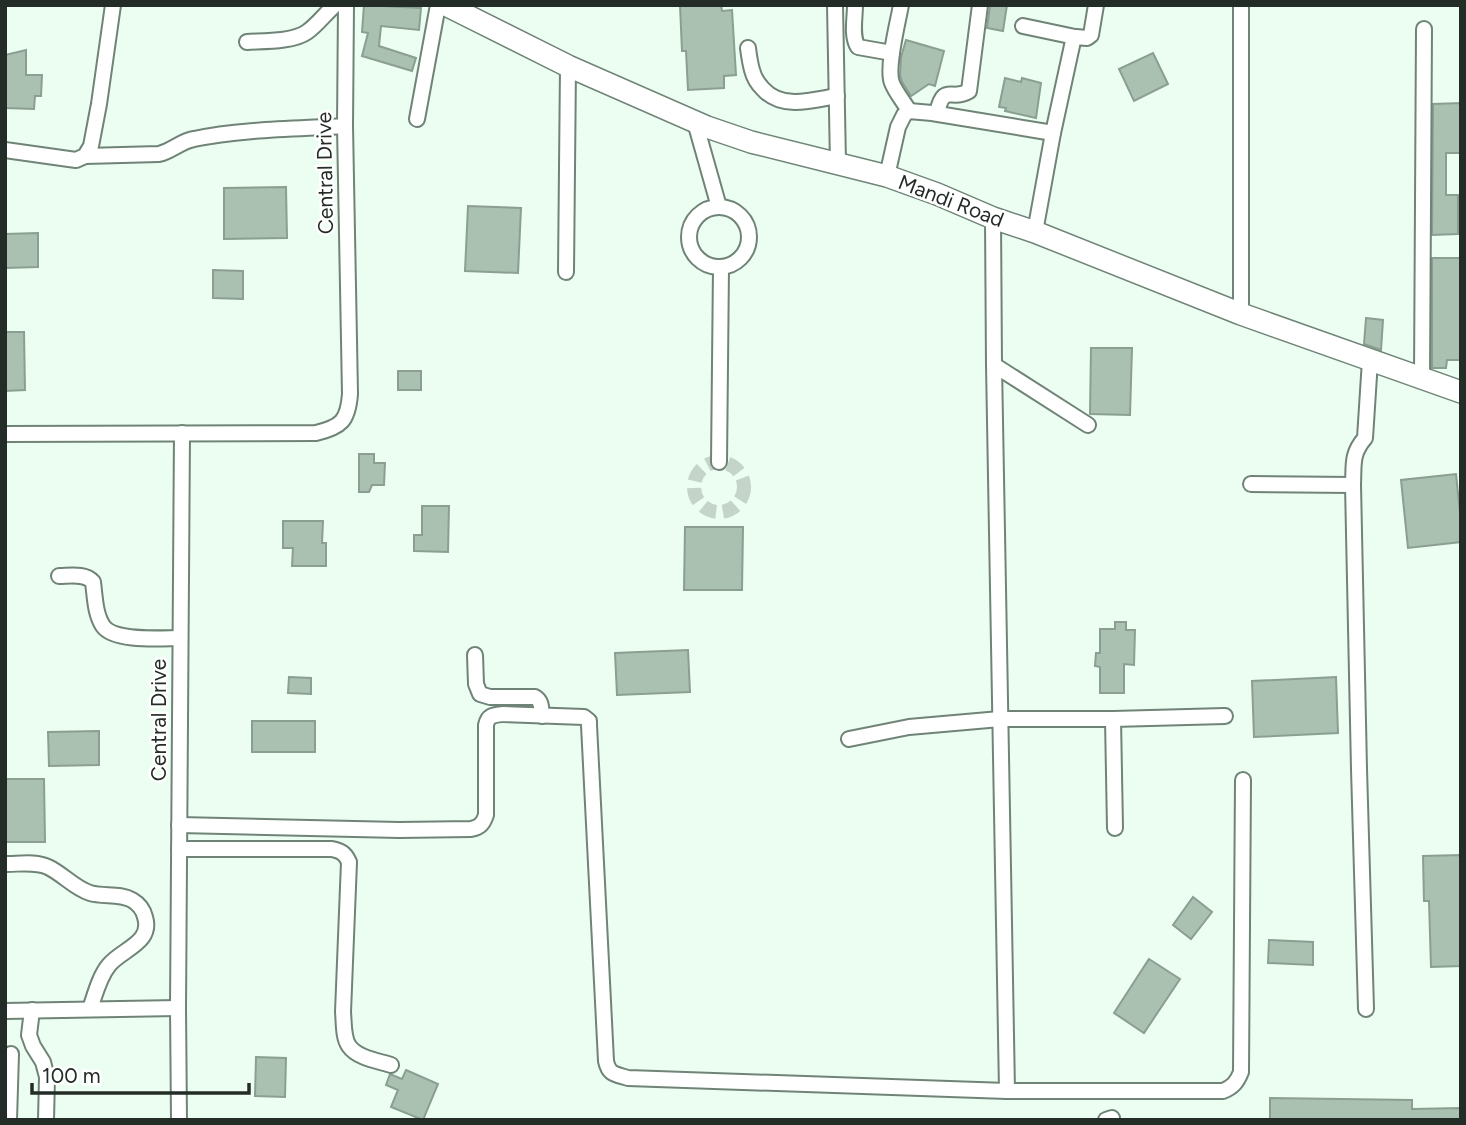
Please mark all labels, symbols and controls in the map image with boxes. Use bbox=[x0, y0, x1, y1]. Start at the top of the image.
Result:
street label: Central Drive bbox=[311, 112, 338, 234]
street label: Mandi Road bbox=[895, 169, 1007, 232]
street label: Central Drive bbox=[146, 659, 171, 781]
scale bar bbox=[32, 1052, 248, 1096]
text: 100 m bbox=[42, 1063, 101, 1088]

